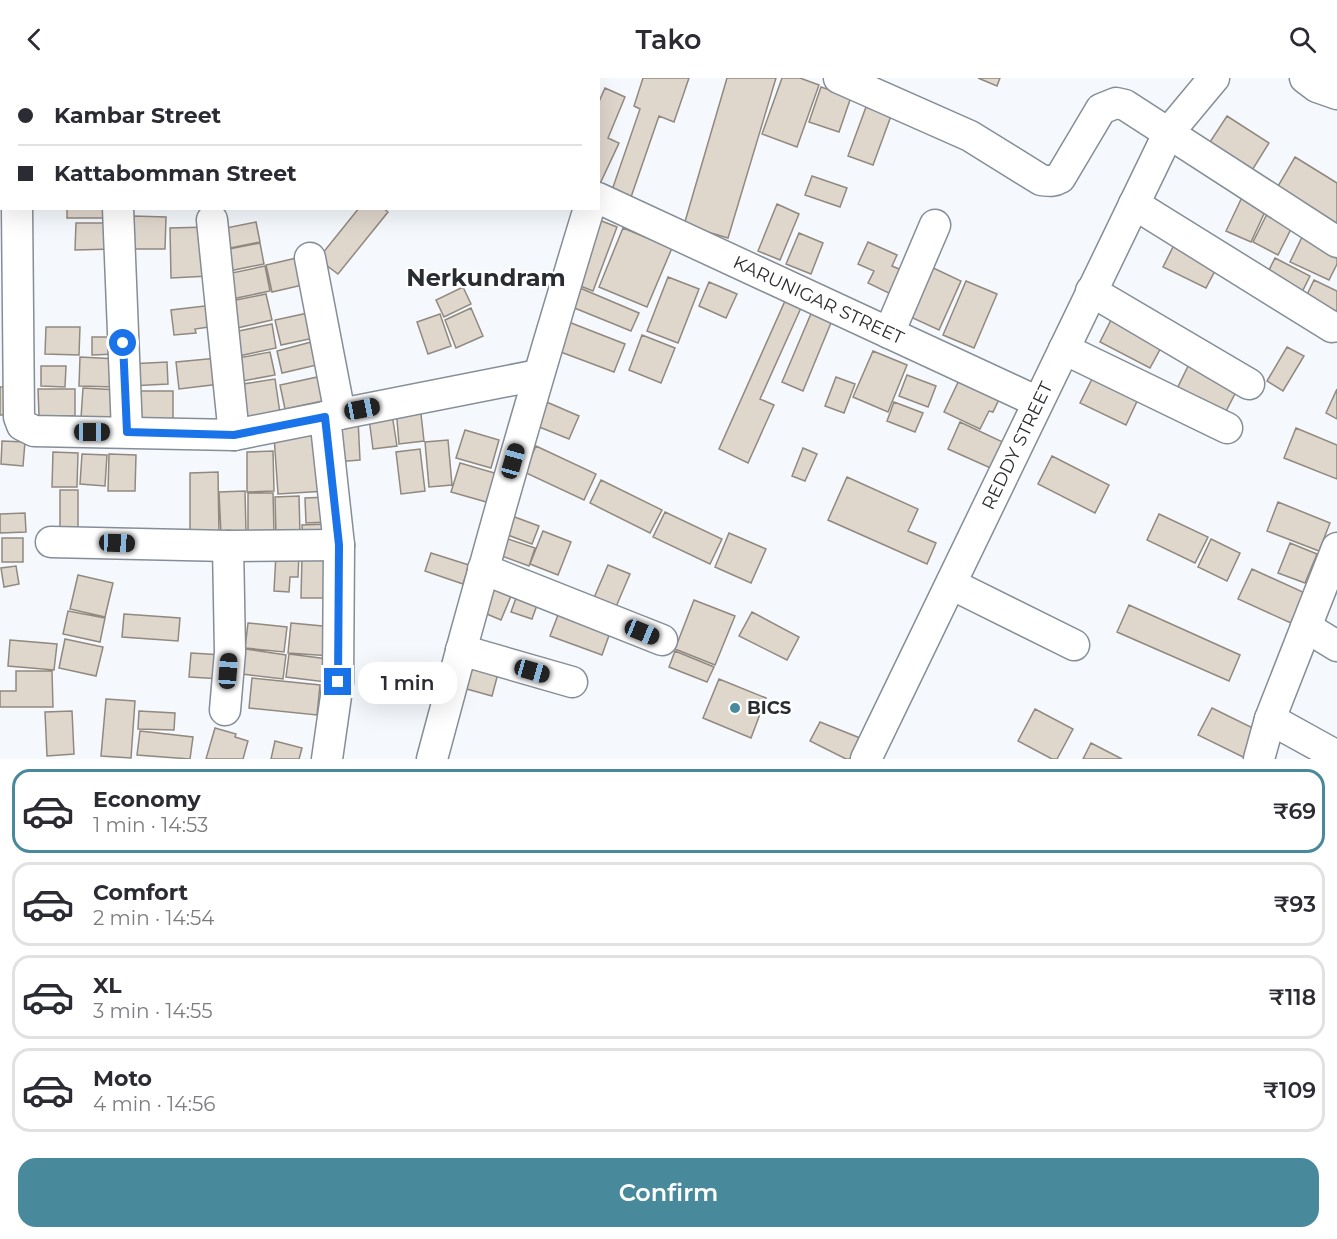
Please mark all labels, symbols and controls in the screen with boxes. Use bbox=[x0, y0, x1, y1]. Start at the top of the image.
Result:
icon: back bbox=[18, 23, 51, 56]
text: Tako bbox=[636, 23, 701, 56]
icon: search bbox=[1286, 23, 1319, 56]
text: Kambar Street bbox=[54, 102, 221, 129]
text: Kattabomman Street bbox=[54, 160, 297, 187]
street label: KARUNIGAR STREET bbox=[730, 251, 908, 350]
district label: Nerkundram bbox=[406, 263, 566, 292]
route start bbox=[109, 329, 136, 356]
street label: REDDY STREET bbox=[977, 378, 1058, 513]
car bbox=[343, 397, 381, 421]
car bbox=[74, 423, 110, 441]
car bbox=[499, 441, 527, 481]
car bbox=[99, 533, 135, 553]
car bbox=[622, 617, 662, 647]
car bbox=[218, 652, 238, 690]
car bbox=[512, 657, 552, 685]
callout: 1 min bbox=[359, 661, 458, 703]
route end bbox=[324, 668, 351, 695]
text: 1 min bbox=[381, 671, 434, 695]
place label: BICS bbox=[747, 697, 791, 719]
marker: BICS bbox=[728, 701, 742, 715]
icon: car bbox=[21, 784, 75, 838]
text: Economy bbox=[93, 786, 201, 813]
text: ₹69 bbox=[1273, 798, 1316, 825]
text: 1 min · 14:53 bbox=[93, 813, 208, 837]
icon: car bbox=[21, 877, 75, 931]
text: Comfort bbox=[93, 879, 188, 906]
text: ₹93 bbox=[1274, 891, 1316, 918]
text: 2 min · 14:54 bbox=[93, 906, 215, 930]
icon: car bbox=[21, 970, 75, 1024]
text: XL bbox=[93, 972, 122, 999]
text: ₹118 bbox=[1269, 984, 1316, 1011]
text: 3 min · 14:55 bbox=[93, 999, 213, 1023]
icon: car bbox=[21, 1063, 75, 1117]
text: Moto bbox=[93, 1065, 152, 1092]
text: ₹109 bbox=[1263, 1077, 1316, 1104]
text: 4 min · 14:56 bbox=[93, 1092, 215, 1116]
button: Confirm bbox=[18, 1158, 1319, 1227]

